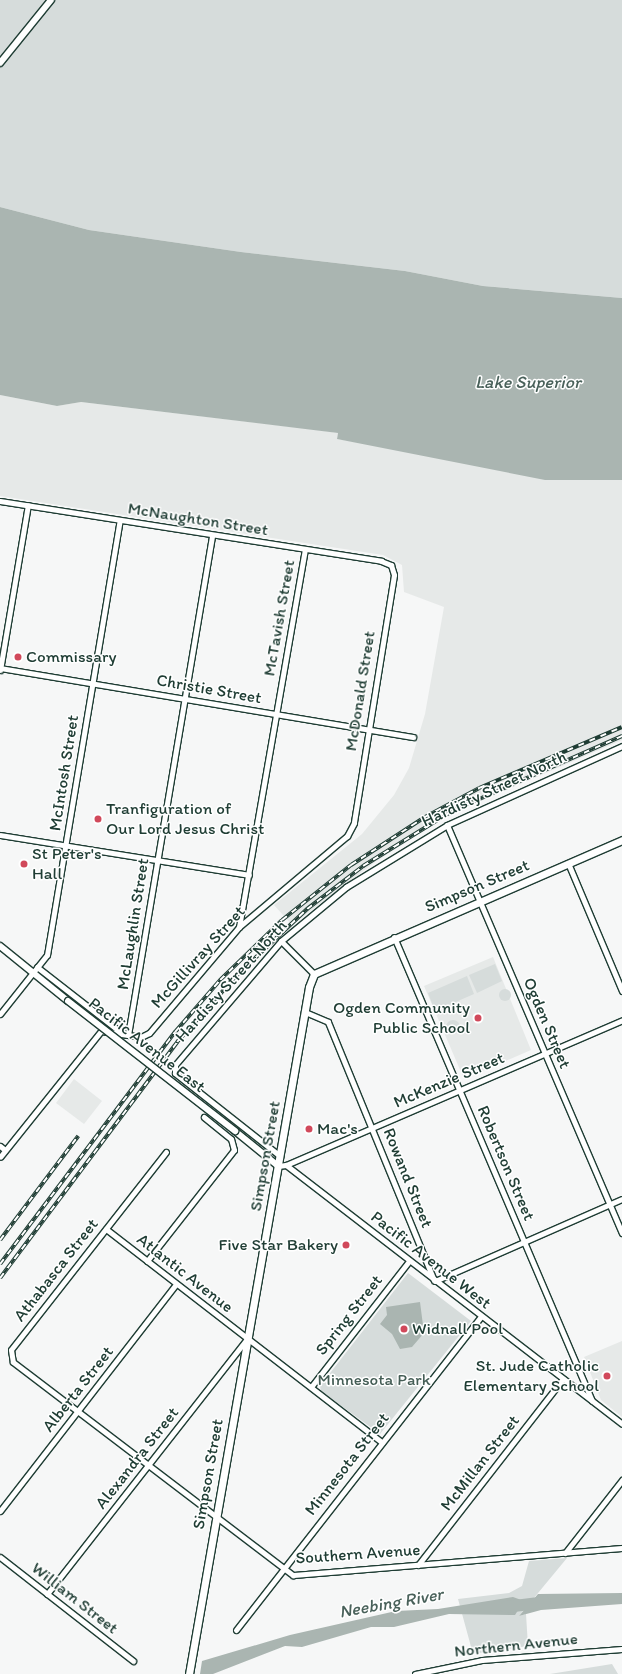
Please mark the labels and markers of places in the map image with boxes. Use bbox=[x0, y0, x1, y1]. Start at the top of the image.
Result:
place label: Commissary bbox=[26, 647, 116, 667]
marker: Commissary bbox=[13, 652, 23, 662]
place label: Tranfiguration of Our Lord Jesus Christ bbox=[106, 799, 265, 839]
marker: Tranfiguration of Our Lord Jesus Christ bbox=[93, 814, 103, 824]
place label: St Peter's Hall bbox=[32, 844, 101, 884]
marker: St Peter's Hall bbox=[19, 859, 29, 869]
place label: Ogden Community Public School bbox=[333, 998, 470, 1038]
marker: Ogden Community Public School bbox=[473, 1013, 483, 1023]
place label: Mac's bbox=[317, 1119, 358, 1139]
marker: Mac's bbox=[304, 1124, 314, 1134]
place label: Five Star Bakery bbox=[219, 1235, 338, 1255]
marker: Five Star Bakery bbox=[341, 1240, 351, 1250]
place label: Widnall Pool bbox=[412, 1319, 502, 1339]
marker: Widnall Pool bbox=[399, 1324, 409, 1334]
place label: St. Jude Catholic Elementary School bbox=[463, 1356, 599, 1396]
marker: St. Jude Catholic Elementary School bbox=[602, 1371, 612, 1381]

